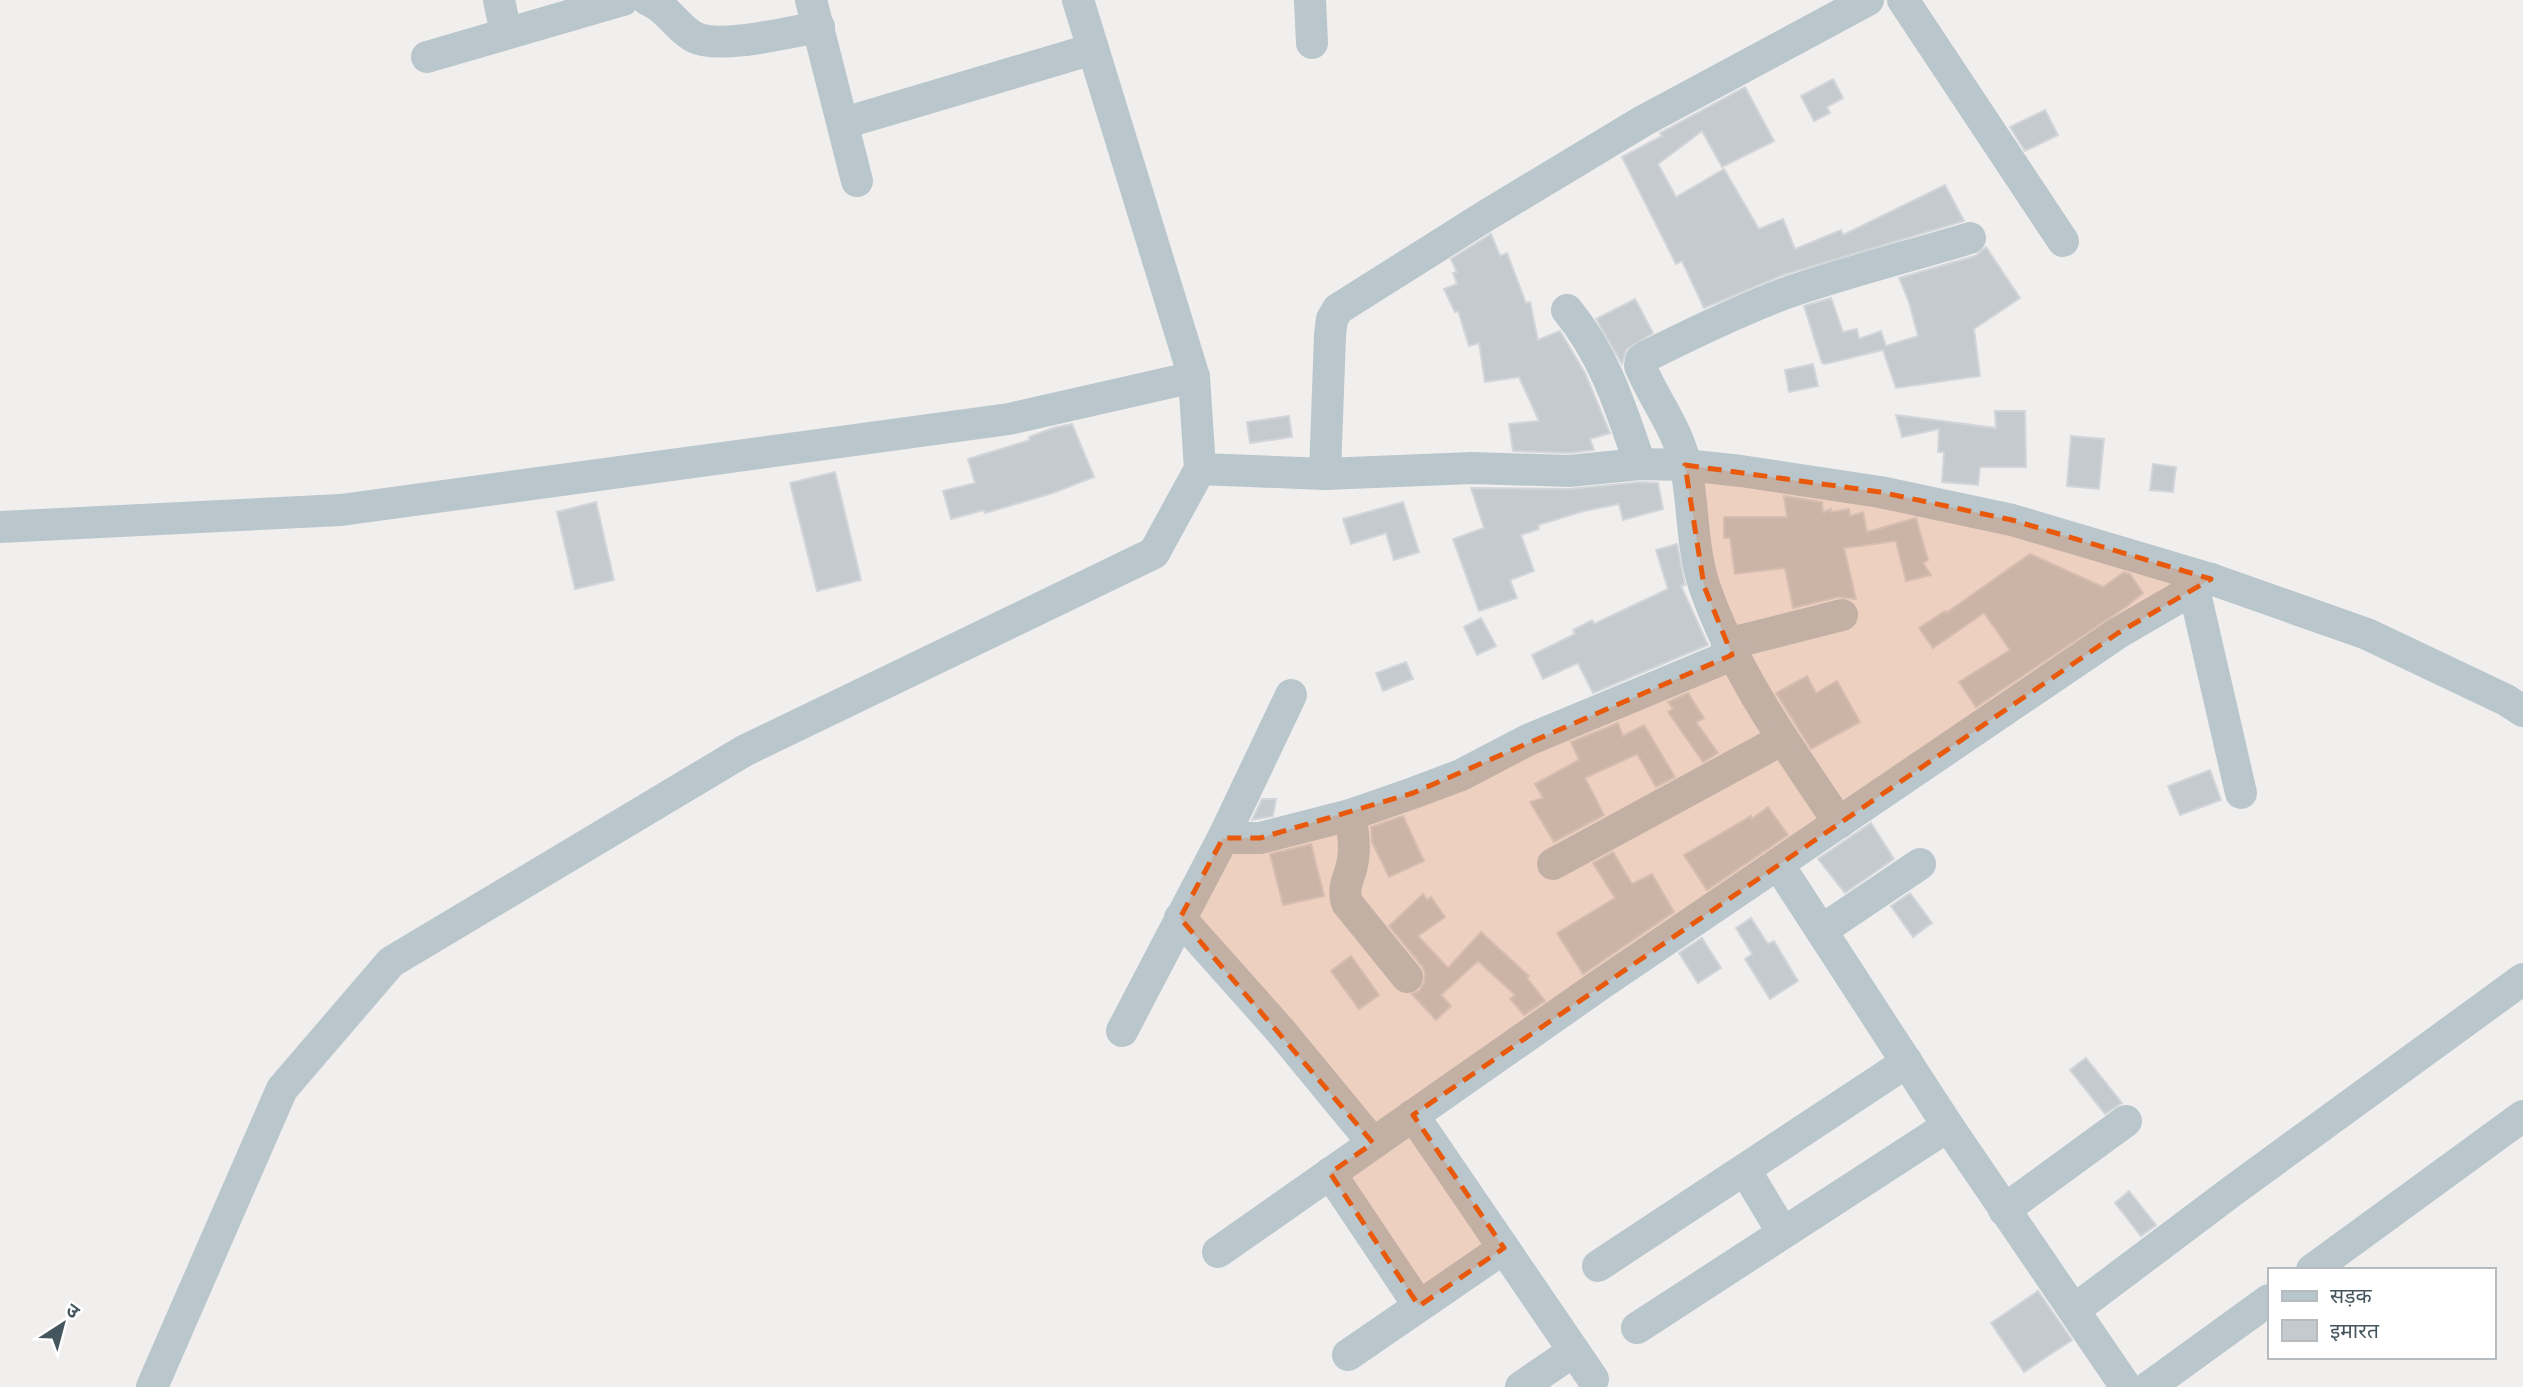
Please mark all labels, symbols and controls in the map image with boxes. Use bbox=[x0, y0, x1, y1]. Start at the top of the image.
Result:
legend bbox=[2268, 1268, 2495, 1359]
text: सड़क bbox=[2330, 1283, 2372, 1308]
north arrow bbox=[28, 1289, 98, 1359]
text: उ bbox=[61, 1298, 85, 1324]
text: इमारत bbox=[2330, 1318, 2380, 1343]

